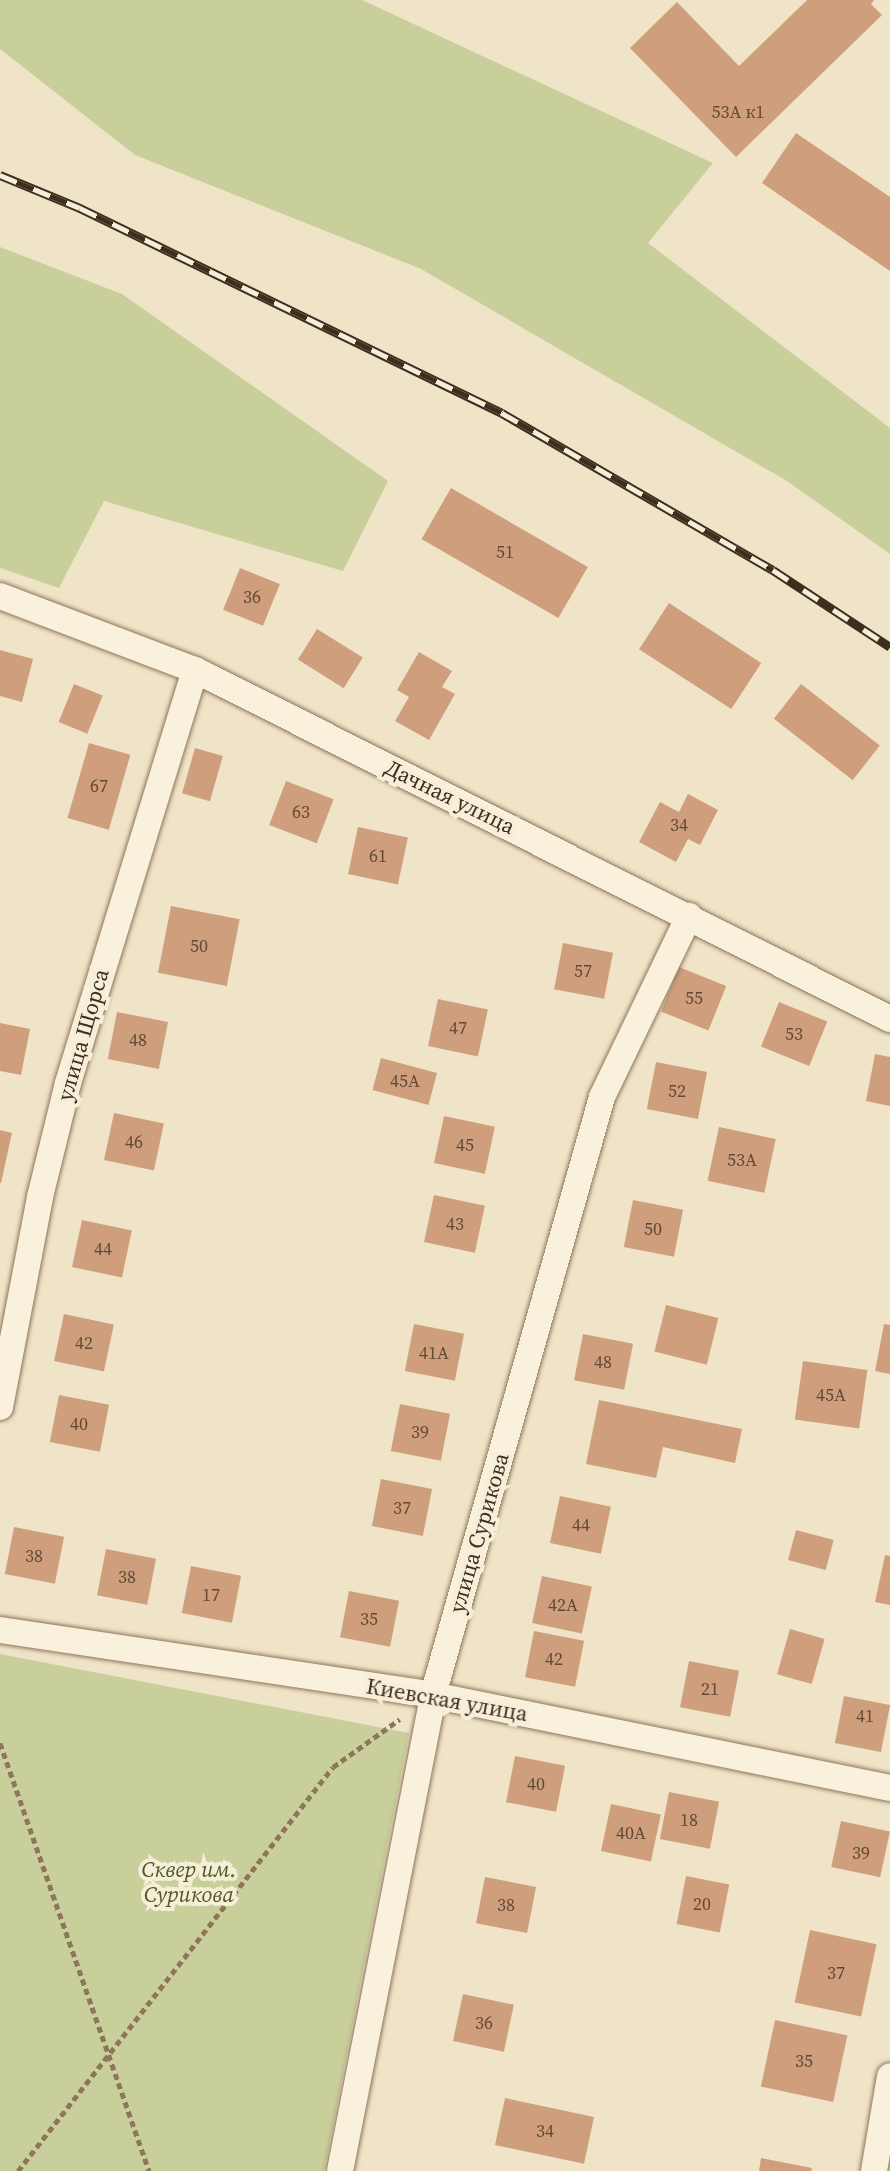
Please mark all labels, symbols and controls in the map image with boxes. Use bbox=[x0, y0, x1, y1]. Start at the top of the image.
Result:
house number: 53А к1 bbox=[711, 101, 765, 123]
house number: 51 bbox=[496, 541, 514, 563]
house number: 36 bbox=[243, 586, 261, 608]
street label: Дачная улица bbox=[381, 754, 519, 840]
house number: 67 bbox=[90, 775, 108, 797]
house number: 63 bbox=[292, 801, 310, 823]
house number: 34 bbox=[670, 814, 688, 836]
house number: 61 bbox=[369, 845, 387, 867]
house number: 50 bbox=[190, 935, 208, 957]
house number: 57 bbox=[574, 960, 592, 982]
street label: улица Щорса bbox=[52, 966, 114, 1104]
house number: 55 bbox=[685, 987, 703, 1009]
house number: 47 bbox=[449, 1017, 467, 1039]
house number: 53 bbox=[785, 1023, 803, 1045]
house number: 48 bbox=[129, 1029, 147, 1051]
house number: 45А bbox=[390, 1070, 420, 1092]
house number: 52 bbox=[668, 1080, 686, 1102]
house number: 46 bbox=[125, 1131, 143, 1153]
house number: 45 bbox=[456, 1134, 474, 1156]
house number: 53А bbox=[727, 1149, 757, 1171]
house number: 43 bbox=[446, 1213, 464, 1235]
house number: 50 bbox=[644, 1218, 662, 1240]
house number: 44 bbox=[94, 1238, 112, 1260]
house number: 42 bbox=[75, 1332, 93, 1354]
house number: 41А bbox=[419, 1342, 449, 1364]
house number: 48 bbox=[594, 1351, 612, 1373]
house number: 45А bbox=[816, 1384, 846, 1406]
house number: 40 bbox=[70, 1413, 88, 1435]
house number: 39 bbox=[411, 1421, 429, 1443]
street label: улица Сурикова bbox=[443, 1450, 515, 1616]
house number: 37 bbox=[393, 1497, 411, 1519]
house number: 44 bbox=[572, 1514, 590, 1536]
house number: 38 bbox=[25, 1545, 43, 1567]
house number: 38 bbox=[118, 1566, 136, 1588]
house number: 17 bbox=[202, 1584, 220, 1606]
house number: 42А bbox=[548, 1594, 578, 1616]
house number: 35 bbox=[360, 1608, 378, 1630]
house number: 42 bbox=[545, 1648, 563, 1670]
street label: Киевская улица bbox=[364, 1673, 530, 1727]
house number: 21 bbox=[701, 1678, 719, 1700]
house number: 41 bbox=[856, 1705, 874, 1727]
house number: 40 bbox=[527, 1773, 545, 1795]
house number: 18 bbox=[680, 1809, 698, 1831]
house number: 40А bbox=[616, 1822, 646, 1844]
house number: 39 bbox=[852, 1842, 870, 1864]
park label: Сквер им. Сурикова bbox=[142, 1856, 236, 1908]
house number: 20 bbox=[693, 1893, 711, 1915]
house number: 38 bbox=[497, 1894, 515, 1916]
house number: 37 bbox=[827, 1962, 845, 1984]
house number: 36 bbox=[475, 2012, 493, 2034]
house number: 35 bbox=[795, 2050, 813, 2072]
house number: 34 bbox=[536, 2120, 554, 2142]

